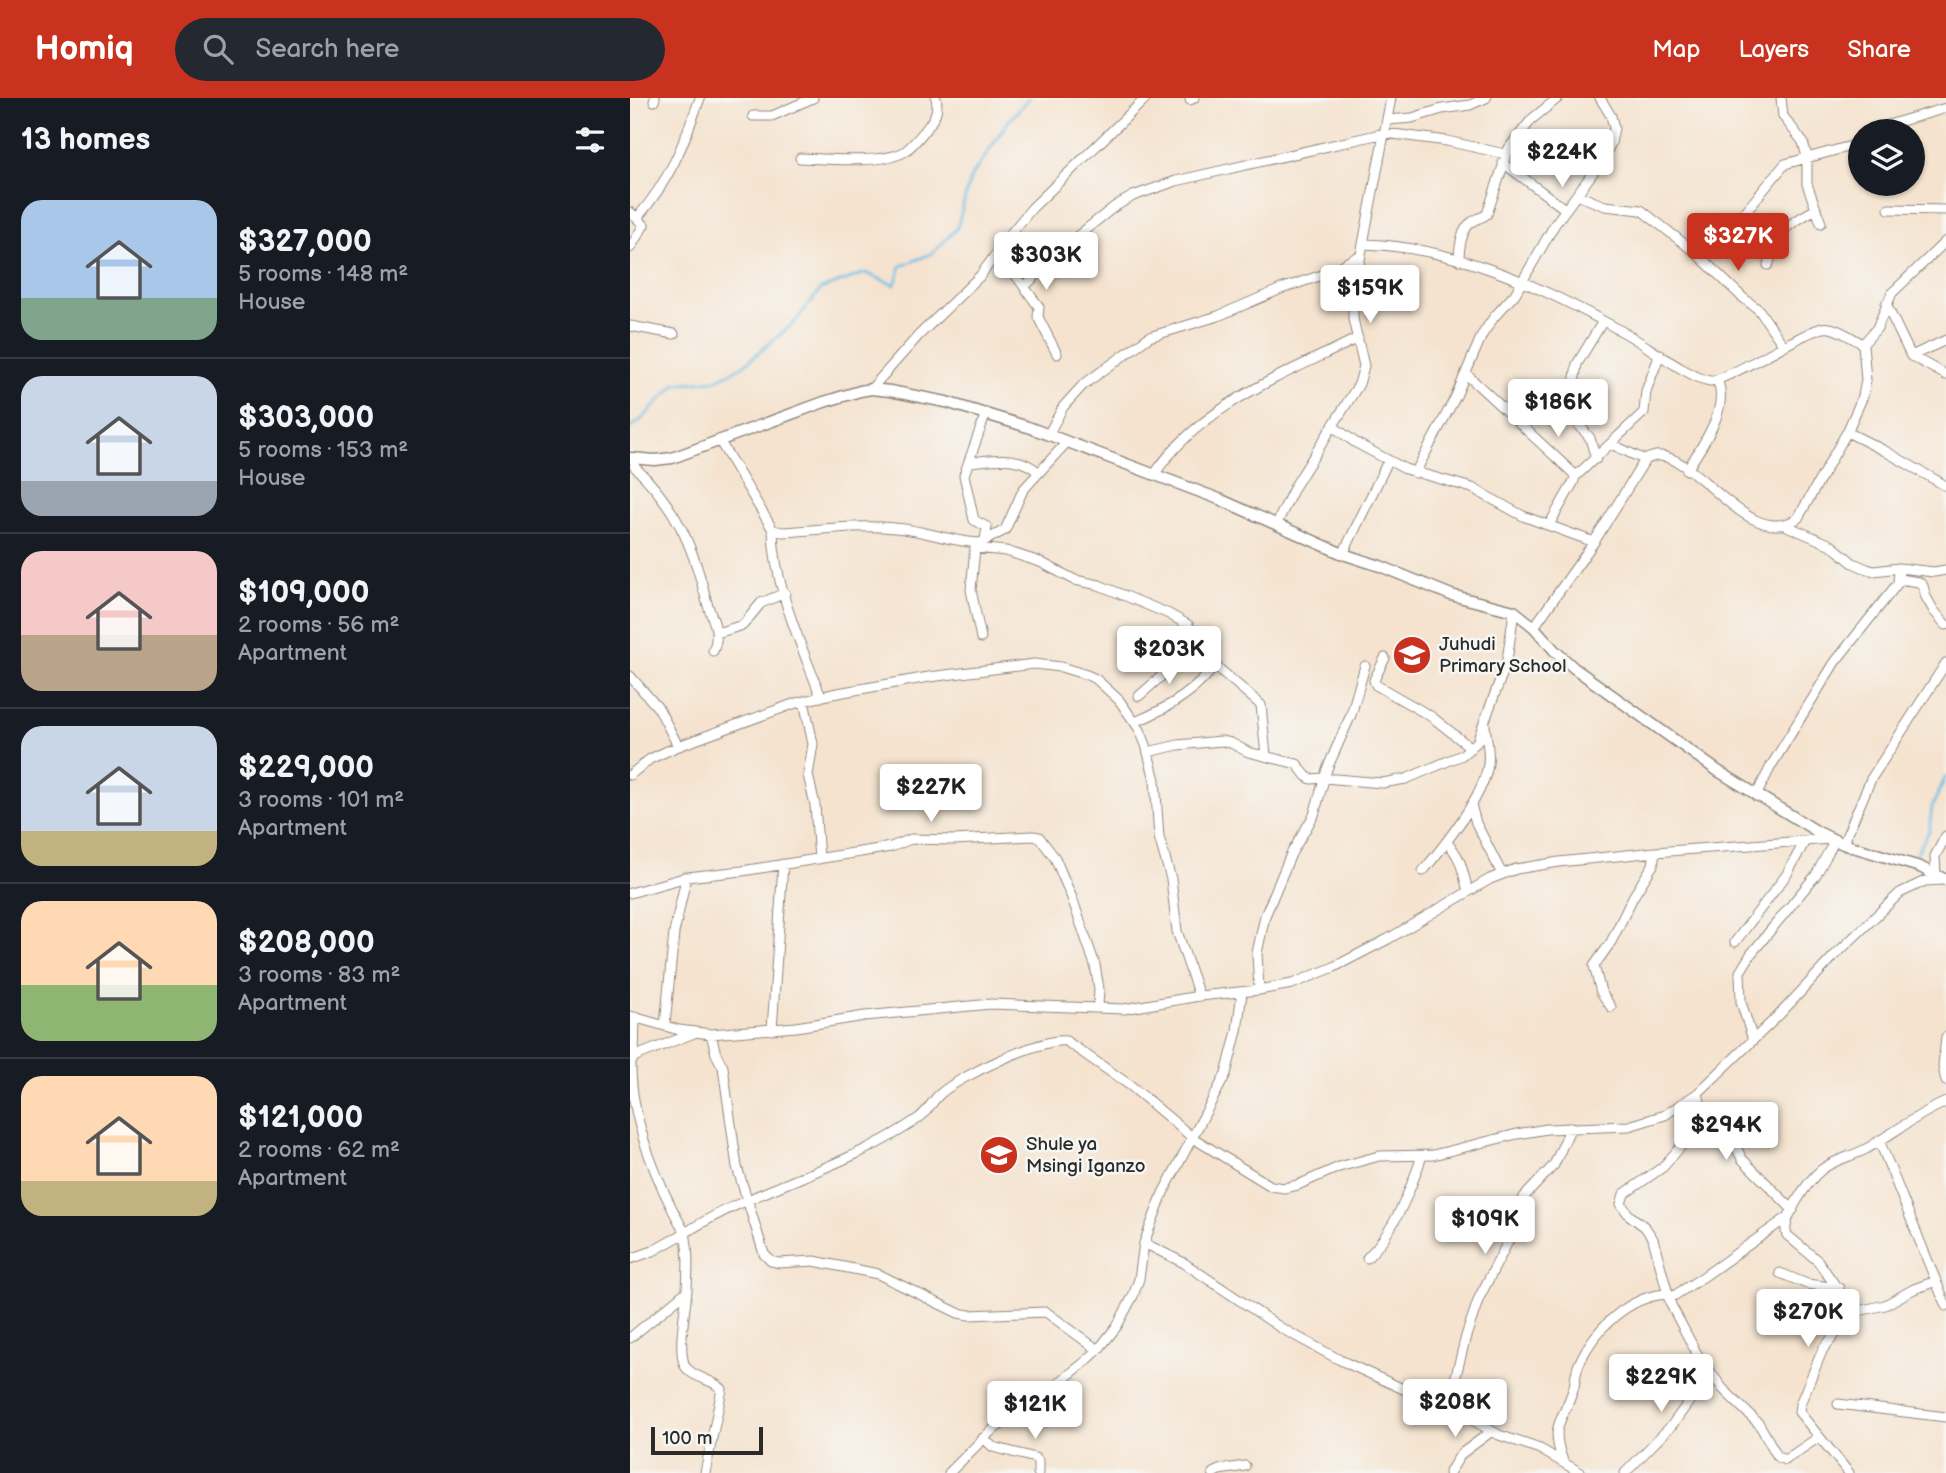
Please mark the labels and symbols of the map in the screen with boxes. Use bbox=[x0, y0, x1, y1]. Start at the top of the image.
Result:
pin: $224K bbox=[1513, 130, 1611, 189]
pin: $327K bbox=[1689, 214, 1787, 273]
pin: $303K bbox=[997, 232, 1095, 292]
pin: $159K bbox=[1321, 266, 1419, 325]
pin: $186K bbox=[1509, 380, 1607, 439]
pin: $203K bbox=[1120, 626, 1218, 686]
place label: Juhudi Primary School bbox=[1439, 633, 1567, 678]
school or university icon: Juhudi Primary School bbox=[1391, 634, 1433, 676]
pin: $227K bbox=[882, 764, 980, 824]
pin: $294K bbox=[1677, 1102, 1775, 1162]
place label: Shule ya Msingi Iganzo bbox=[1026, 1133, 1146, 1178]
school or university icon: Shule ya Msingi Iganzo bbox=[978, 1134, 1020, 1176]
pin: $109K bbox=[1436, 1196, 1534, 1256]
pin: $270K bbox=[1759, 1290, 1857, 1349]
pin: $229K bbox=[1612, 1354, 1710, 1414]
pin: $208K bbox=[1406, 1380, 1504, 1439]
pin: $121K bbox=[986, 1382, 1084, 1441]
scale bar bbox=[651, 1424, 763, 1456]

